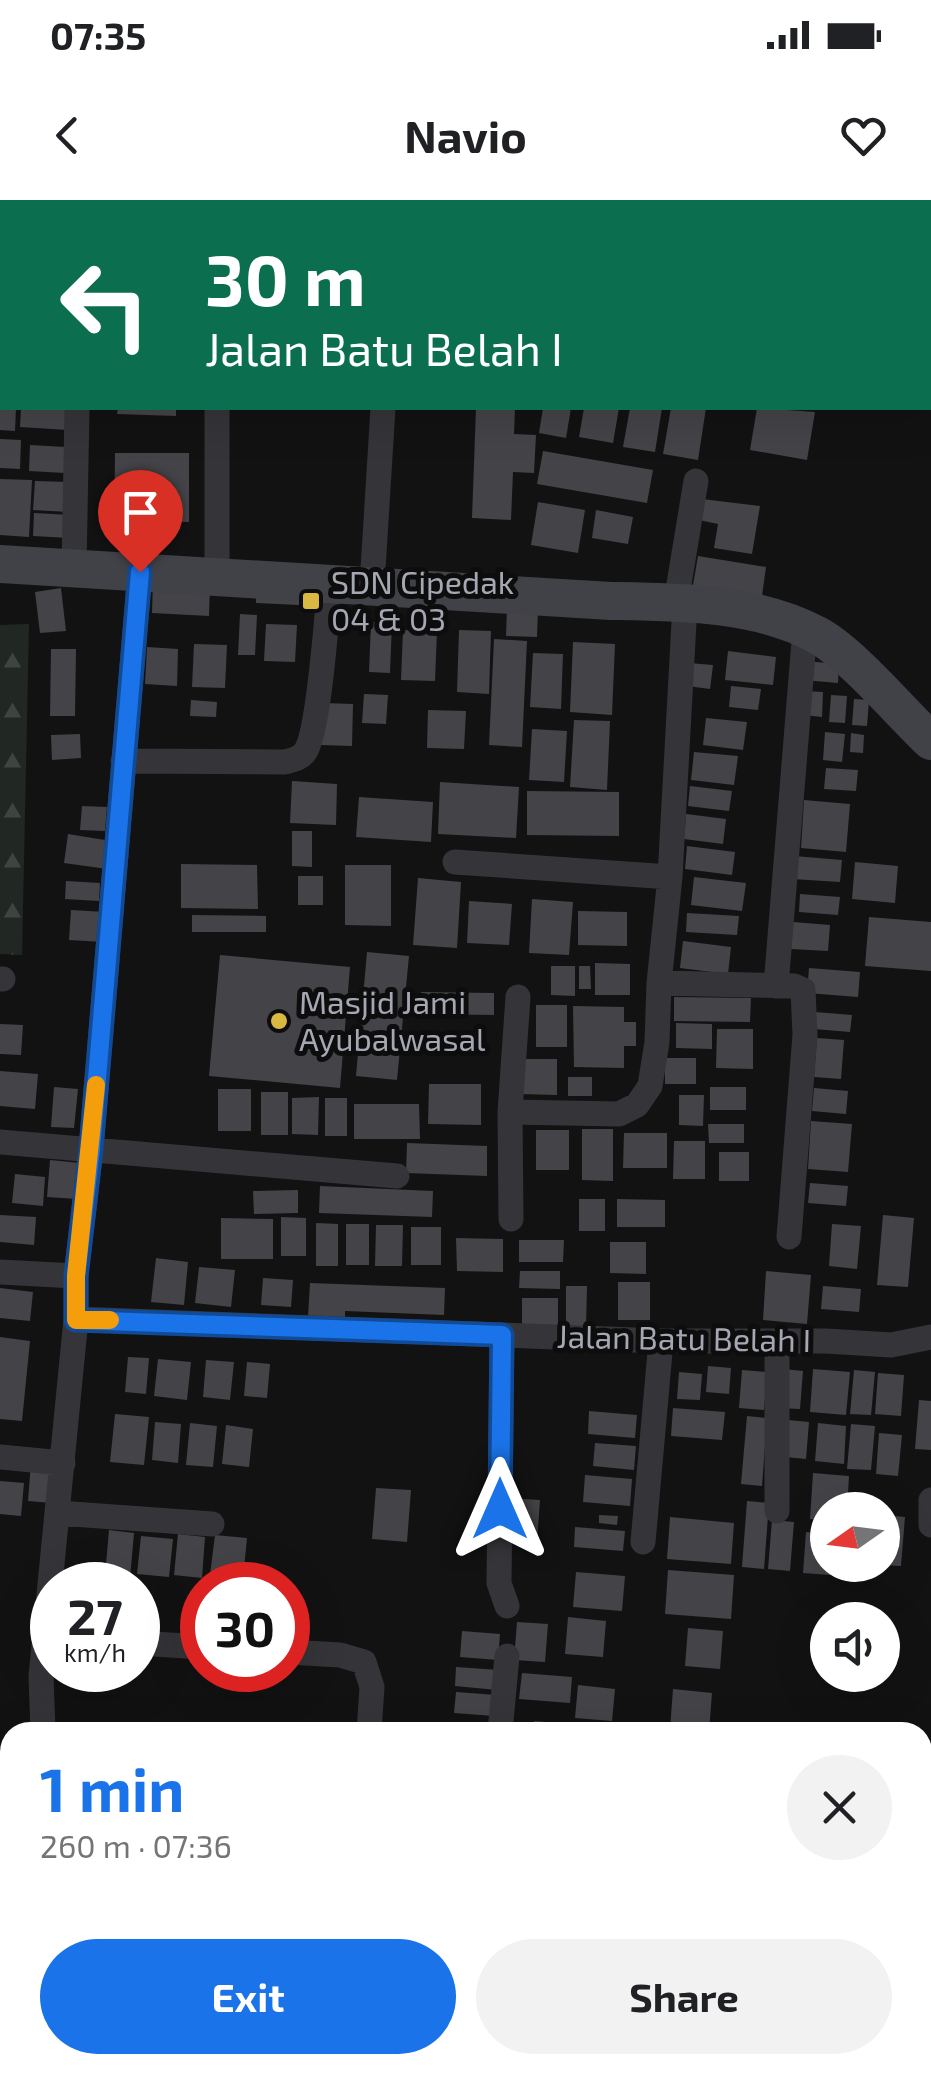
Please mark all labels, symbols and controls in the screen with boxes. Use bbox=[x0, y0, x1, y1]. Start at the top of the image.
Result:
text: 07:35 bbox=[50, 12, 146, 58]
icon: back bbox=[40, 108, 95, 163]
text: Navio bbox=[404, 108, 527, 162]
icon: heart bbox=[836, 108, 891, 163]
text: 30 m bbox=[205, 236, 366, 320]
icon: left bbox=[40, 240, 170, 370]
text: Jalan Batu Belah I bbox=[205, 321, 563, 375]
pin bbox=[98, 470, 183, 573]
icon: arrive bbox=[113, 485, 168, 540]
place label: SDN Cipedak 04 & 03 bbox=[331, 562, 514, 637]
marker: SDN Cipedak 04 & 03 bbox=[300, 590, 322, 612]
place label: Masjid Jami Ayubalwasal bbox=[299, 982, 486, 1057]
marker: Masjid Jami Ayubalwasal bbox=[268, 1010, 290, 1032]
street label: Jalan Batu Belah I bbox=[557, 1316, 812, 1358]
position arrow bbox=[448, 1457, 552, 1561]
north arrow bbox=[810, 1492, 900, 1582]
map controls bbox=[810, 1492, 900, 1692]
speed limit sign: 30 bbox=[180, 1562, 310, 1692]
text: 27 bbox=[67, 1585, 123, 1645]
button: sound bbox=[810, 1602, 900, 1692]
text: km/h bbox=[64, 1637, 126, 1667]
text: 1 min bbox=[40, 1752, 184, 1824]
button: close bbox=[787, 1755, 892, 1860]
text: 260 m · 07:36 bbox=[40, 1826, 232, 1864]
button: Exit bbox=[40, 1939, 456, 2054]
button: Share bbox=[476, 1939, 892, 2054]

